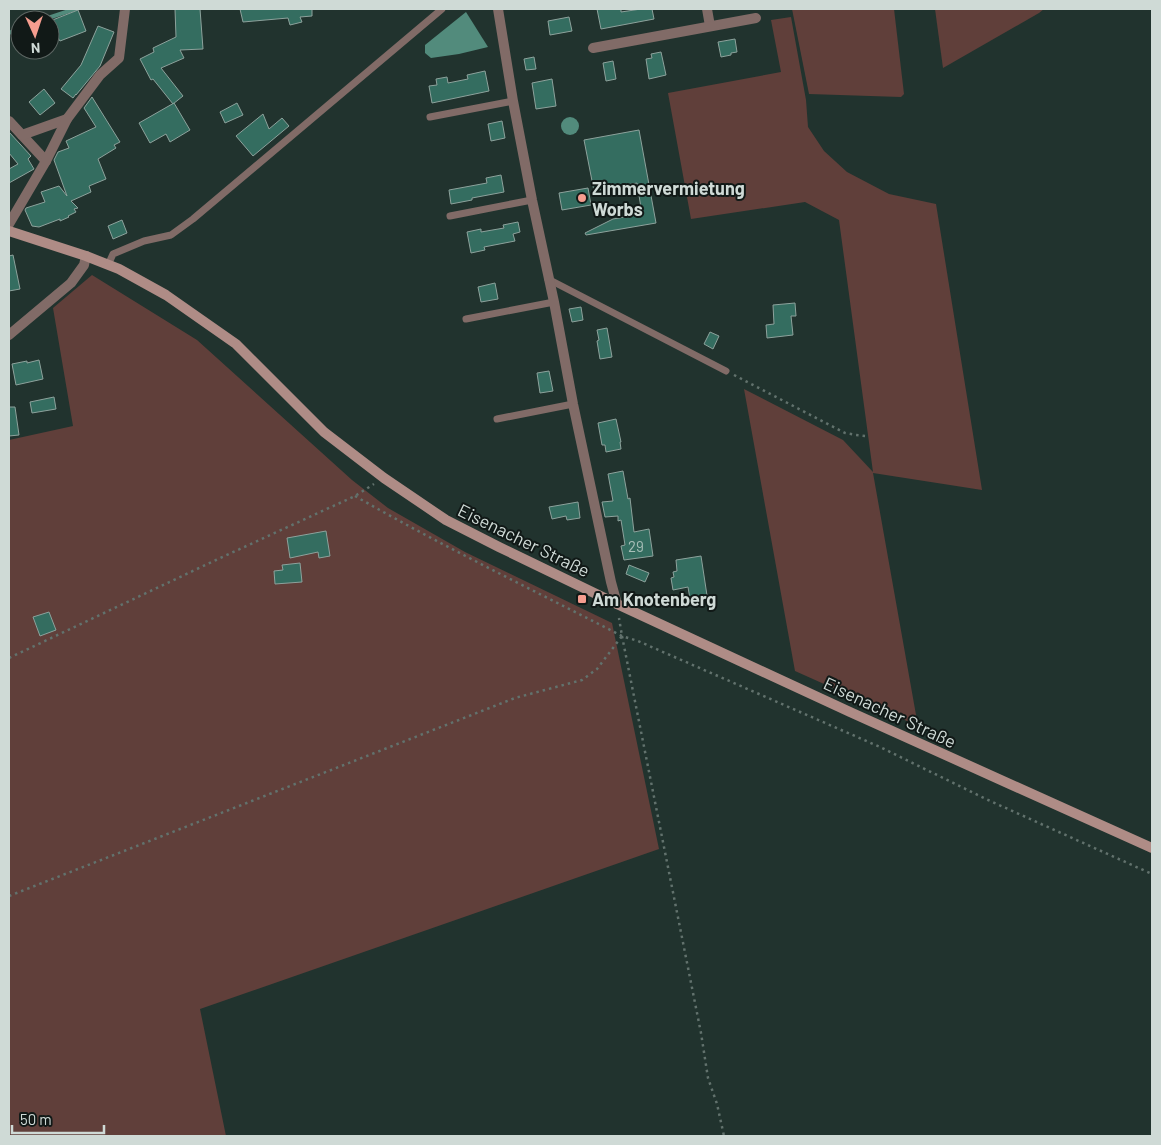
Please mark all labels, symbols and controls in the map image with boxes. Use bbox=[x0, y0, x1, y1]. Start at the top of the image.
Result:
north arrow bbox=[10, 10, 60, 60]
text: N bbox=[31, 40, 41, 57]
place label: Zimmervermietung Worbs bbox=[592, 177, 745, 220]
marker: Zimmervermietung Worbs bbox=[576, 192, 588, 204]
street label: Eisenacher Straße bbox=[455, 499, 593, 581]
house number: 29 bbox=[628, 537, 644, 555]
place label: Am Knotenberg bbox=[592, 588, 716, 610]
marker: Am Knotenberg bbox=[576, 593, 588, 605]
street label: Eisenacher Straße bbox=[820, 672, 960, 752]
scale bar bbox=[12, 1102, 105, 1134]
text: 50 m bbox=[20, 1110, 52, 1128]

